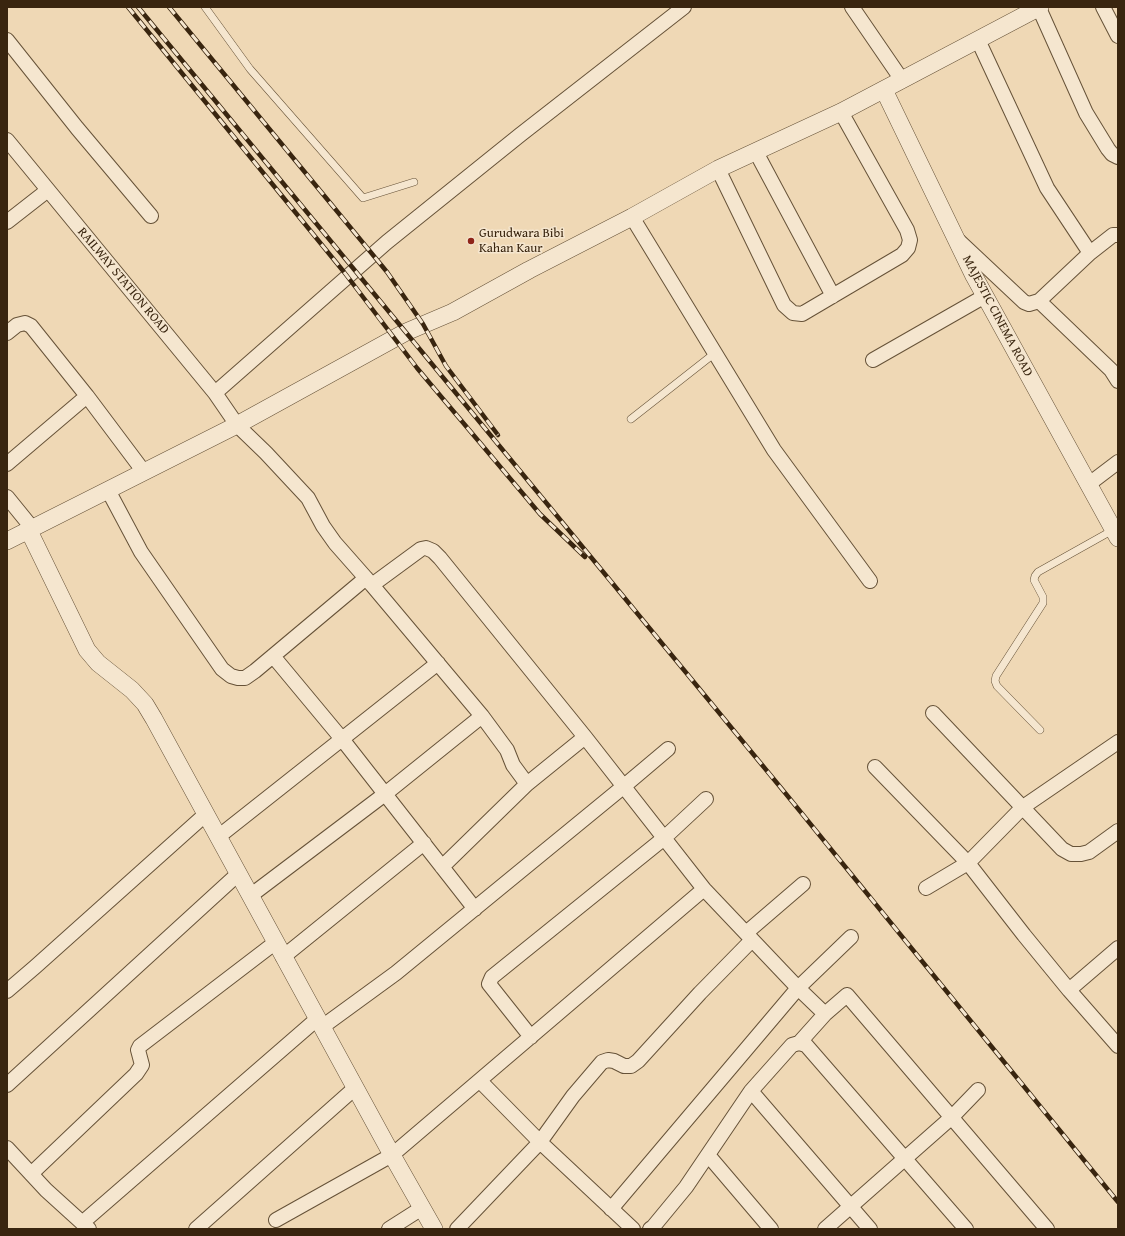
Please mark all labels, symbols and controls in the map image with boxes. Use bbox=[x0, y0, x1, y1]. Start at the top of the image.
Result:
street label: RAILWAY STATION ROAD bbox=[74, 225, 172, 337]
place label: Gurudwara Bibi Kahan Kaur bbox=[479, 226, 564, 257]
marker: Gurudwara Bibi Kahan Kaur bbox=[466, 236, 476, 246]
street label: MAJESTIC CINEMA ROAD bbox=[958, 253, 1036, 379]

